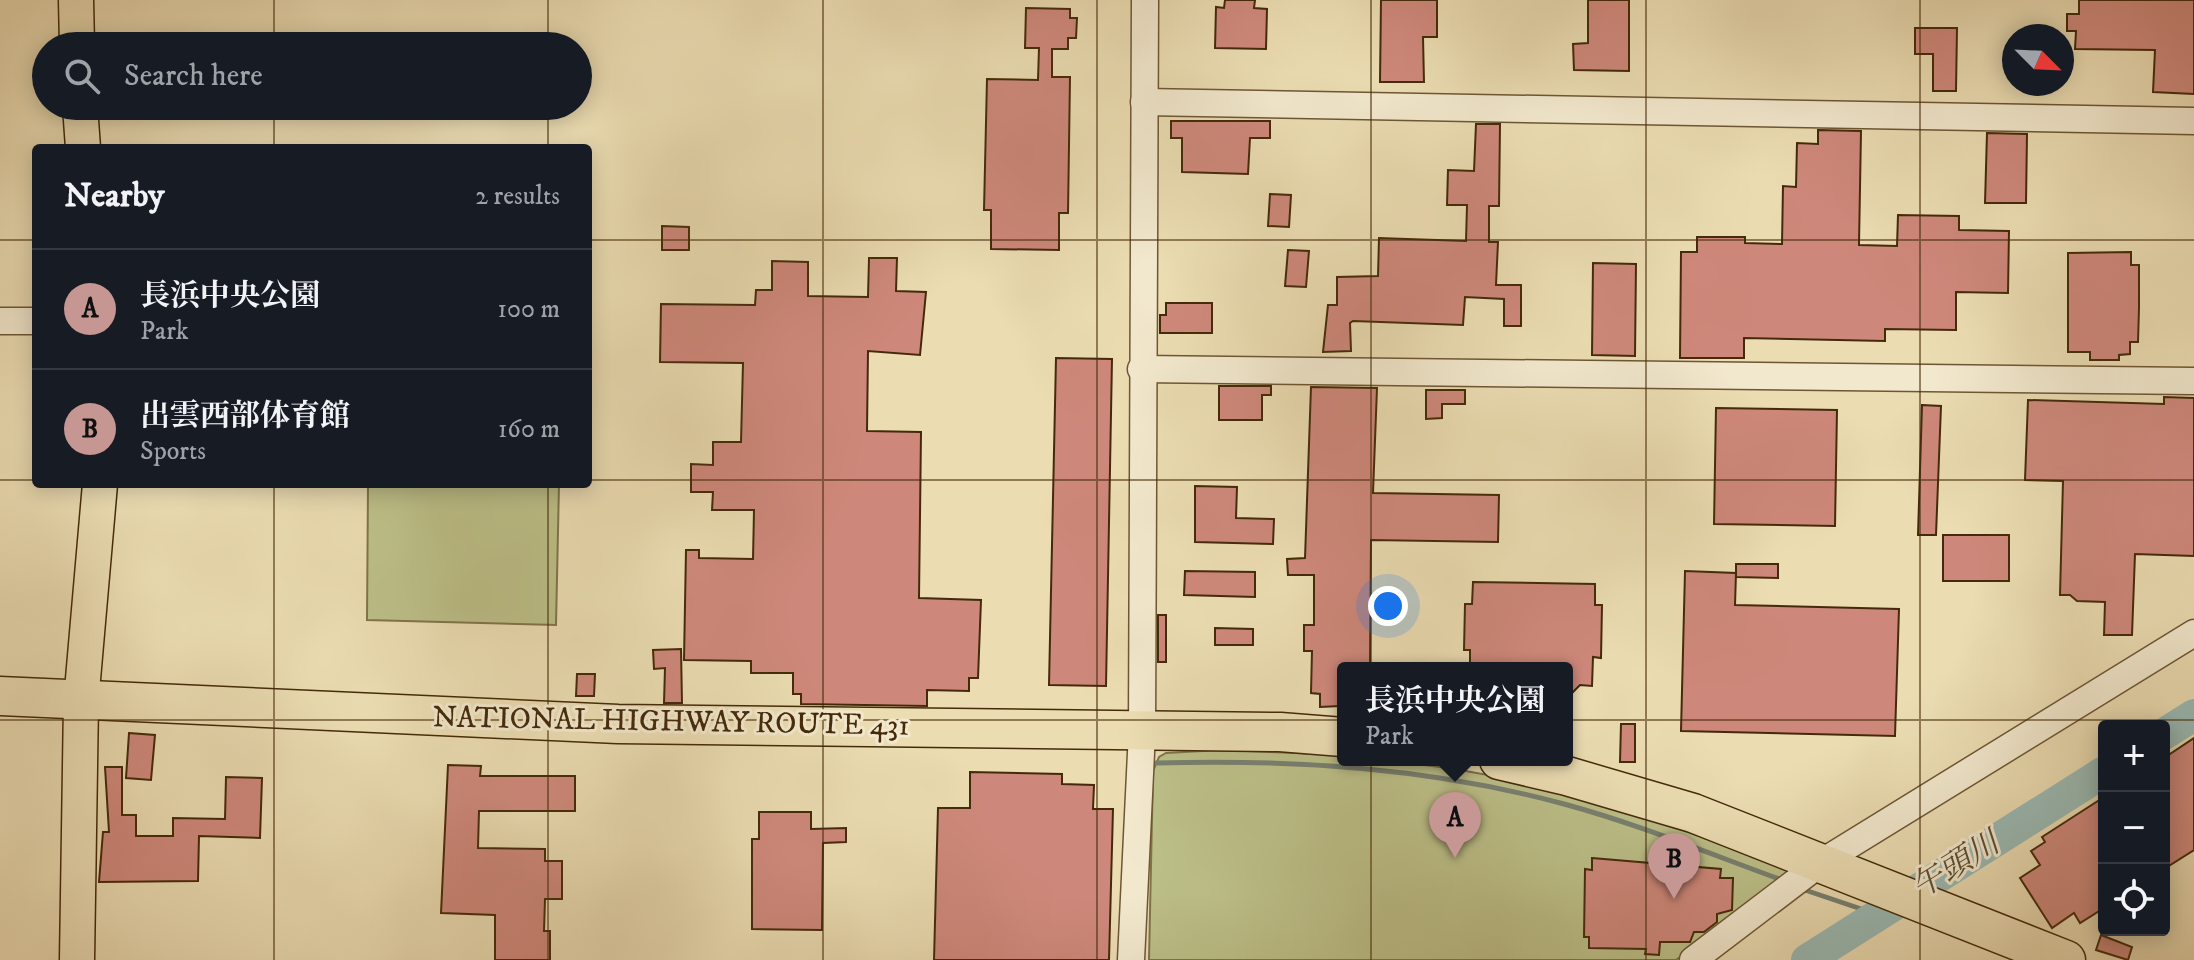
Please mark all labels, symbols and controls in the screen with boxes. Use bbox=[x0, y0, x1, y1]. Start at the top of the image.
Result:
north arrow bbox=[2002, 24, 2074, 96]
search box bbox=[32, 32, 592, 120]
icon: search bbox=[60, 54, 104, 98]
text: Search here bbox=[124, 58, 263, 95]
text: Nearby bbox=[64, 175, 165, 217]
text: 2 results bbox=[475, 180, 560, 213]
text: 長浜中央公園 bbox=[140, 278, 320, 315]
text: A bbox=[82, 293, 98, 326]
text: 100 m bbox=[497, 293, 560, 326]
text: Park bbox=[140, 315, 189, 348]
text: 出雲西部体育館 bbox=[140, 398, 350, 435]
text: B bbox=[82, 413, 98, 446]
text: 160 m bbox=[498, 413, 560, 446]
text: Sports bbox=[140, 435, 206, 468]
your location bbox=[1368, 586, 1408, 626]
popup bbox=[1337, 662, 1573, 766]
text: 長浜中央公園 bbox=[1365, 683, 1545, 720]
street label: NATIONAL HIGHWAY ROUTE 431 bbox=[432, 699, 910, 745]
text: Park bbox=[1365, 720, 1414, 753]
map controls bbox=[2098, 720, 2170, 936]
button: + bbox=[2098, 720, 2170, 792]
pin: A bbox=[1429, 792, 1481, 858]
button: − bbox=[2098, 792, 2170, 864]
water label: 午頭川 bbox=[1905, 822, 2010, 908]
pin: B bbox=[1648, 833, 1700, 899]
button: locate bbox=[2098, 864, 2170, 936]

